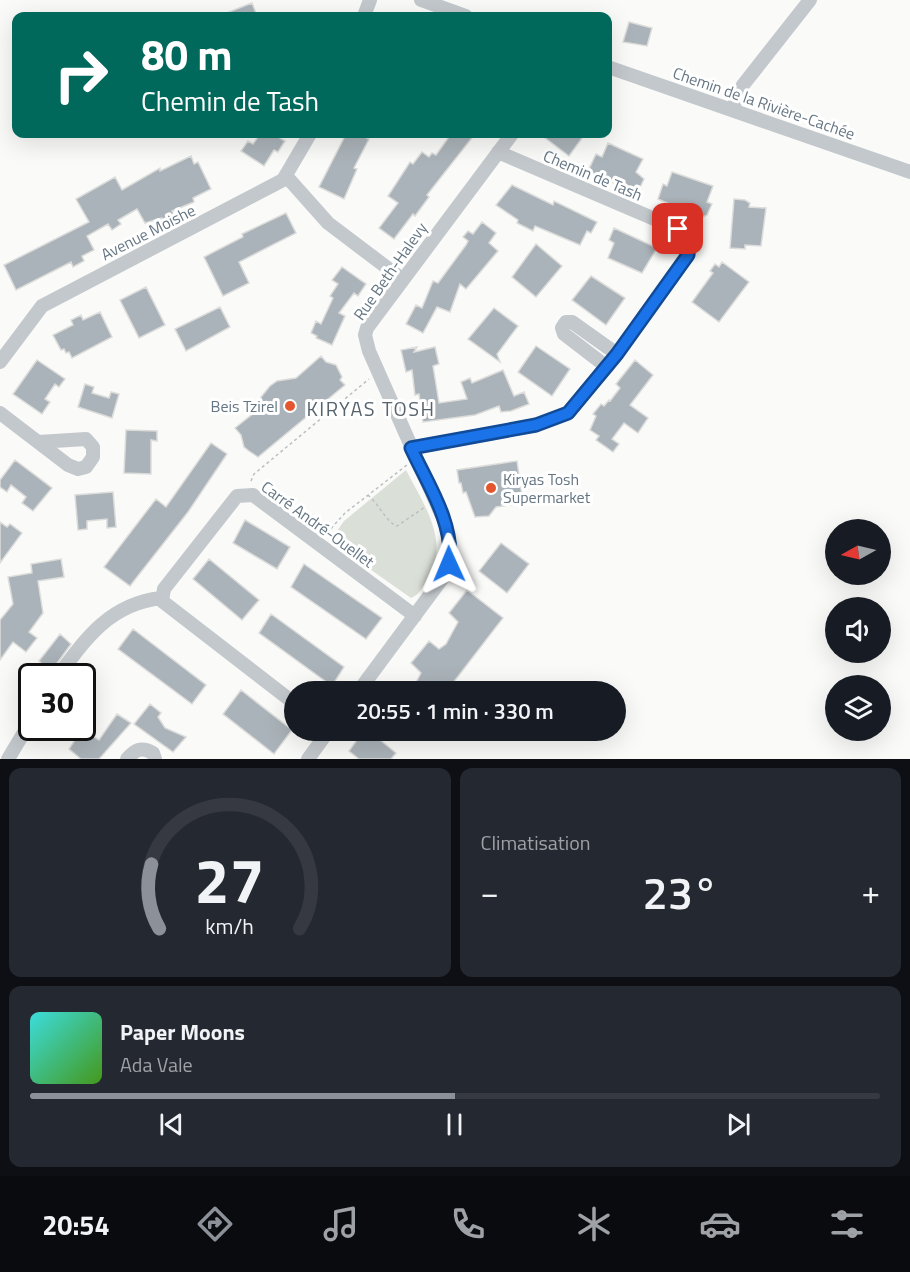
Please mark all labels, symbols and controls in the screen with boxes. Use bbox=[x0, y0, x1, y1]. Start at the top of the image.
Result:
text: 80 m bbox=[141, 22, 233, 86]
icon: right bbox=[42, 36, 120, 114]
street label: Chemin de la Rivière-Cachée bbox=[670, 61, 858, 145]
text: Chemin de Tash bbox=[141, 80, 319, 121]
street label: Chemin de Tash bbox=[540, 143, 646, 207]
street label: Avenue Moishe bbox=[97, 198, 199, 266]
pin bbox=[652, 203, 703, 254]
icon: arrive bbox=[661, 212, 694, 245]
street label: Rue Beth-Halevy bbox=[347, 217, 433, 325]
district label: KIRYAS TOSH bbox=[306, 393, 436, 424]
place label: Beis Tzirel bbox=[211, 394, 278, 418]
marker: Beis Tzirel bbox=[283, 399, 297, 413]
place label: Kiryas Tosh Supermarket bbox=[503, 467, 591, 509]
street label: Carré André-Ouellet bbox=[257, 475, 380, 573]
marker: Kiryas Tosh Supermarket bbox=[484, 481, 498, 495]
north arrow bbox=[825, 519, 891, 585]
map controls bbox=[825, 519, 891, 741]
position arrow bbox=[417, 532, 481, 596]
button: sound bbox=[825, 597, 891, 663]
speed limit sign: 30 bbox=[18, 663, 96, 741]
button: layers bbox=[825, 675, 891, 741]
text: 20:55 · 1 min · 330 m bbox=[356, 694, 554, 728]
text: Climatisation bbox=[481, 827, 591, 858]
text: 27 bbox=[195, 832, 265, 927]
text: 23° bbox=[642, 858, 718, 926]
text: − bbox=[481, 867, 499, 917]
text: + bbox=[862, 867, 880, 917]
text: km/h bbox=[205, 911, 254, 943]
text: Paper Moons bbox=[120, 1015, 245, 1049]
text: Ada Vale bbox=[120, 1049, 193, 1080]
icon: previous bbox=[155, 1108, 188, 1141]
icon: pause bbox=[438, 1108, 471, 1141]
icon: next bbox=[722, 1108, 755, 1141]
icon: directions bbox=[194, 1203, 236, 1245]
icon: music bbox=[320, 1203, 362, 1245]
icon: phone bbox=[447, 1203, 489, 1245]
icon: climate bbox=[573, 1203, 615, 1245]
icon: car bbox=[699, 1203, 741, 1245]
icon: filters bbox=[826, 1203, 868, 1245]
text: 20:54 bbox=[42, 1204, 110, 1245]

